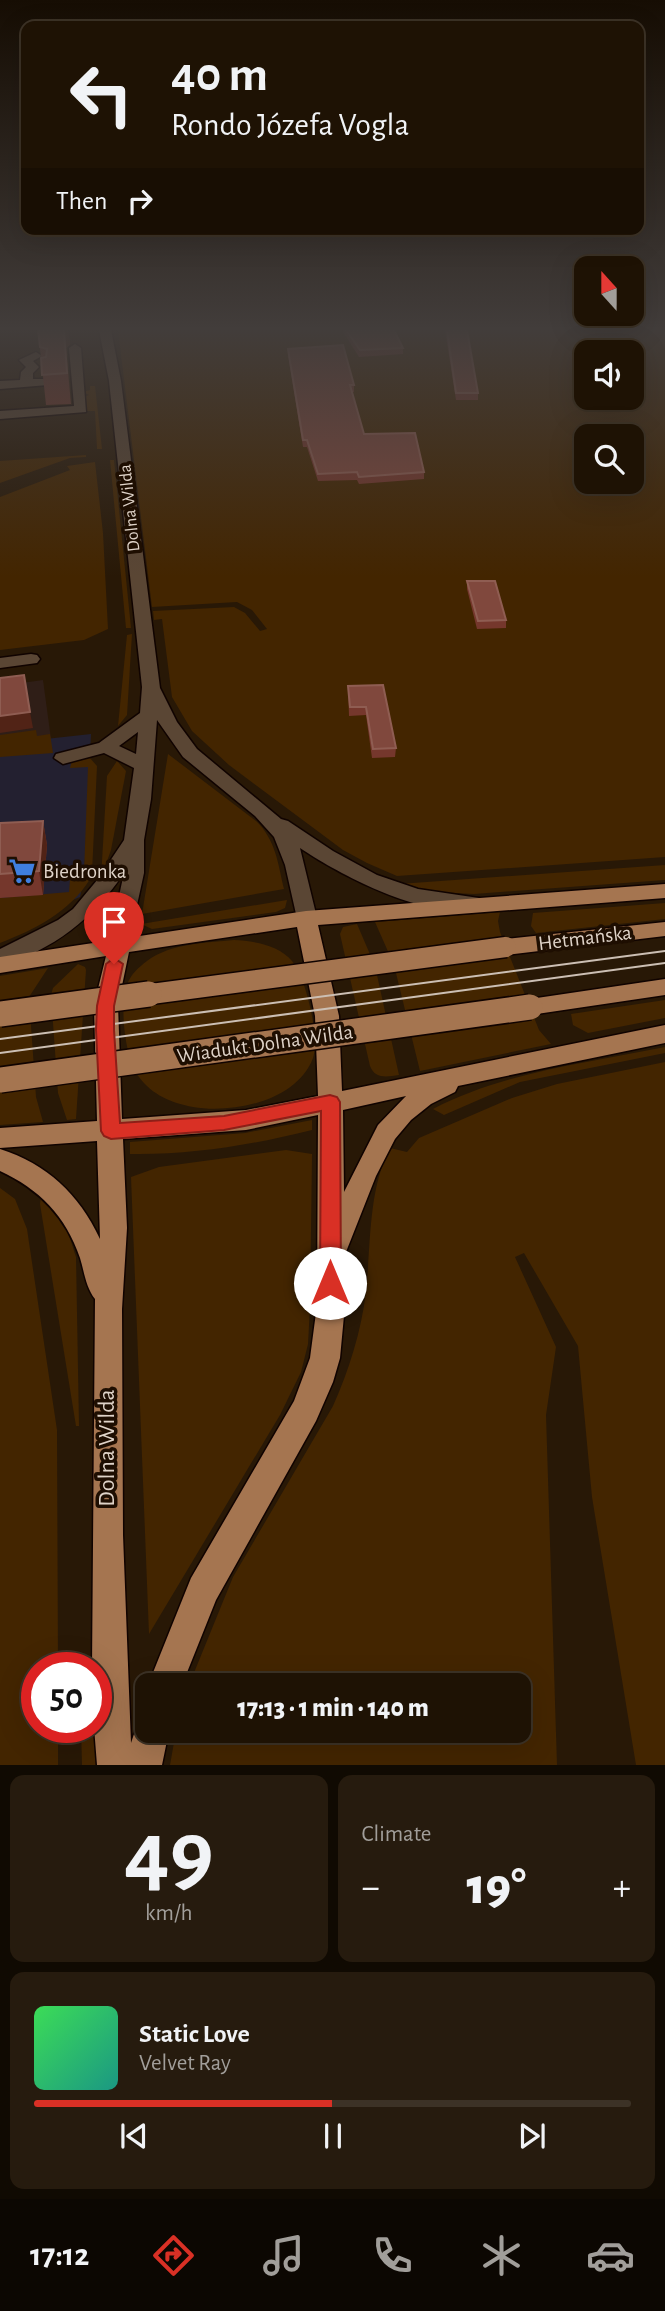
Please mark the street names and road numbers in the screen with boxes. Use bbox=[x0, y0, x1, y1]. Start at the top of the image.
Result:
street label: Dolna Wilda bbox=[116, 463, 144, 553]
street label: Hetmańska bbox=[537, 922, 633, 954]
street label: Wiadukt Dolna Wilda bbox=[176, 1021, 355, 1067]
street label: Dolna Wilda bbox=[95, 1389, 119, 1507]

